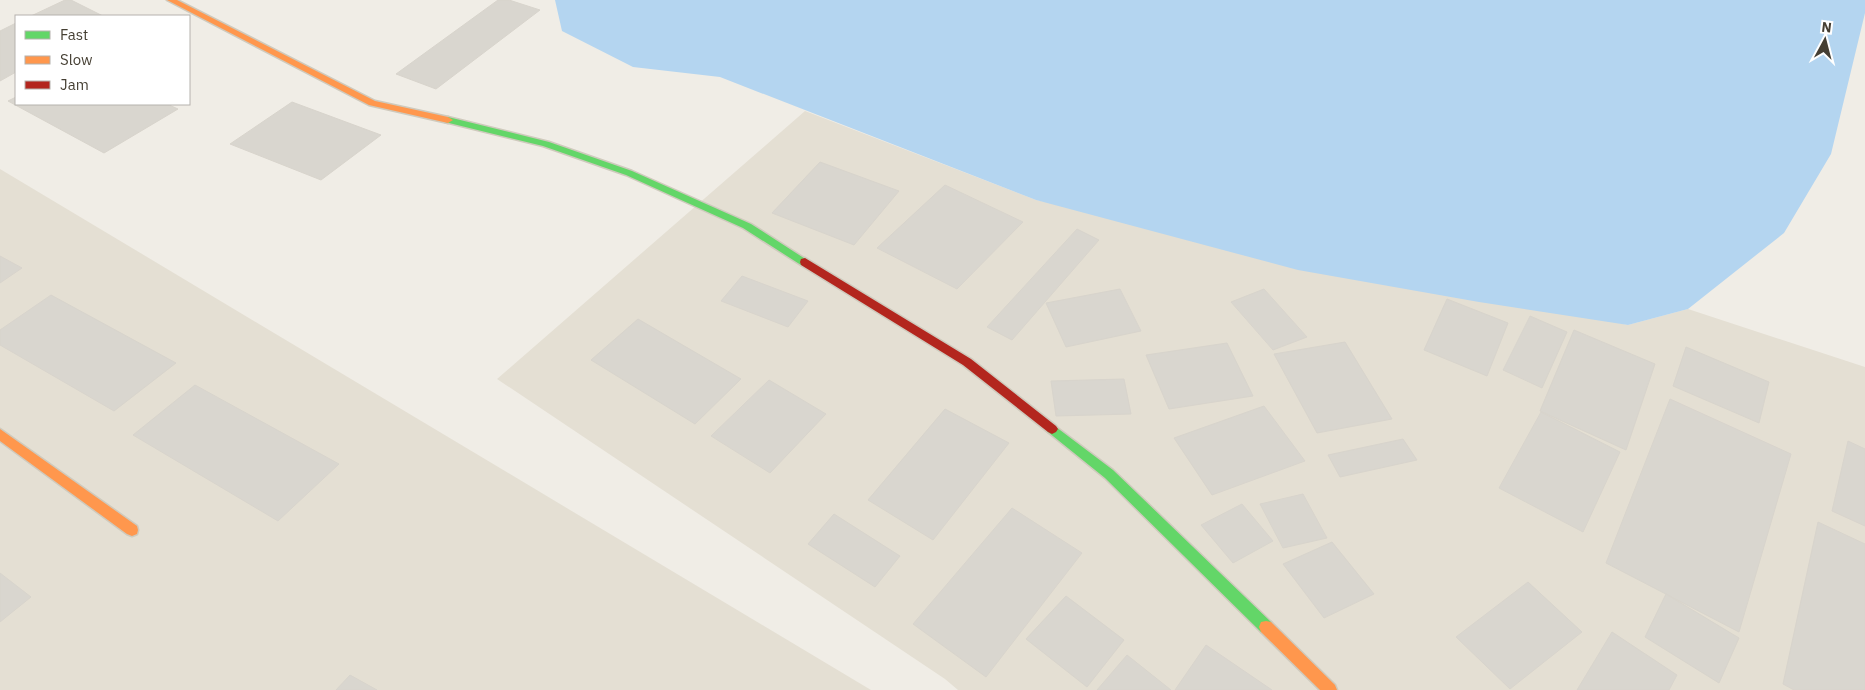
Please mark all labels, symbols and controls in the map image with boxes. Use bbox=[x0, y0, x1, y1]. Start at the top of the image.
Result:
legend bbox=[15, 15, 190, 105]
north arrow bbox=[1800, 15, 1850, 65]
text: N bbox=[1820, 18, 1833, 37]
text: Fast bbox=[60, 25, 88, 44]
text: Slow bbox=[60, 50, 93, 69]
text: Jam bbox=[60, 75, 89, 94]

